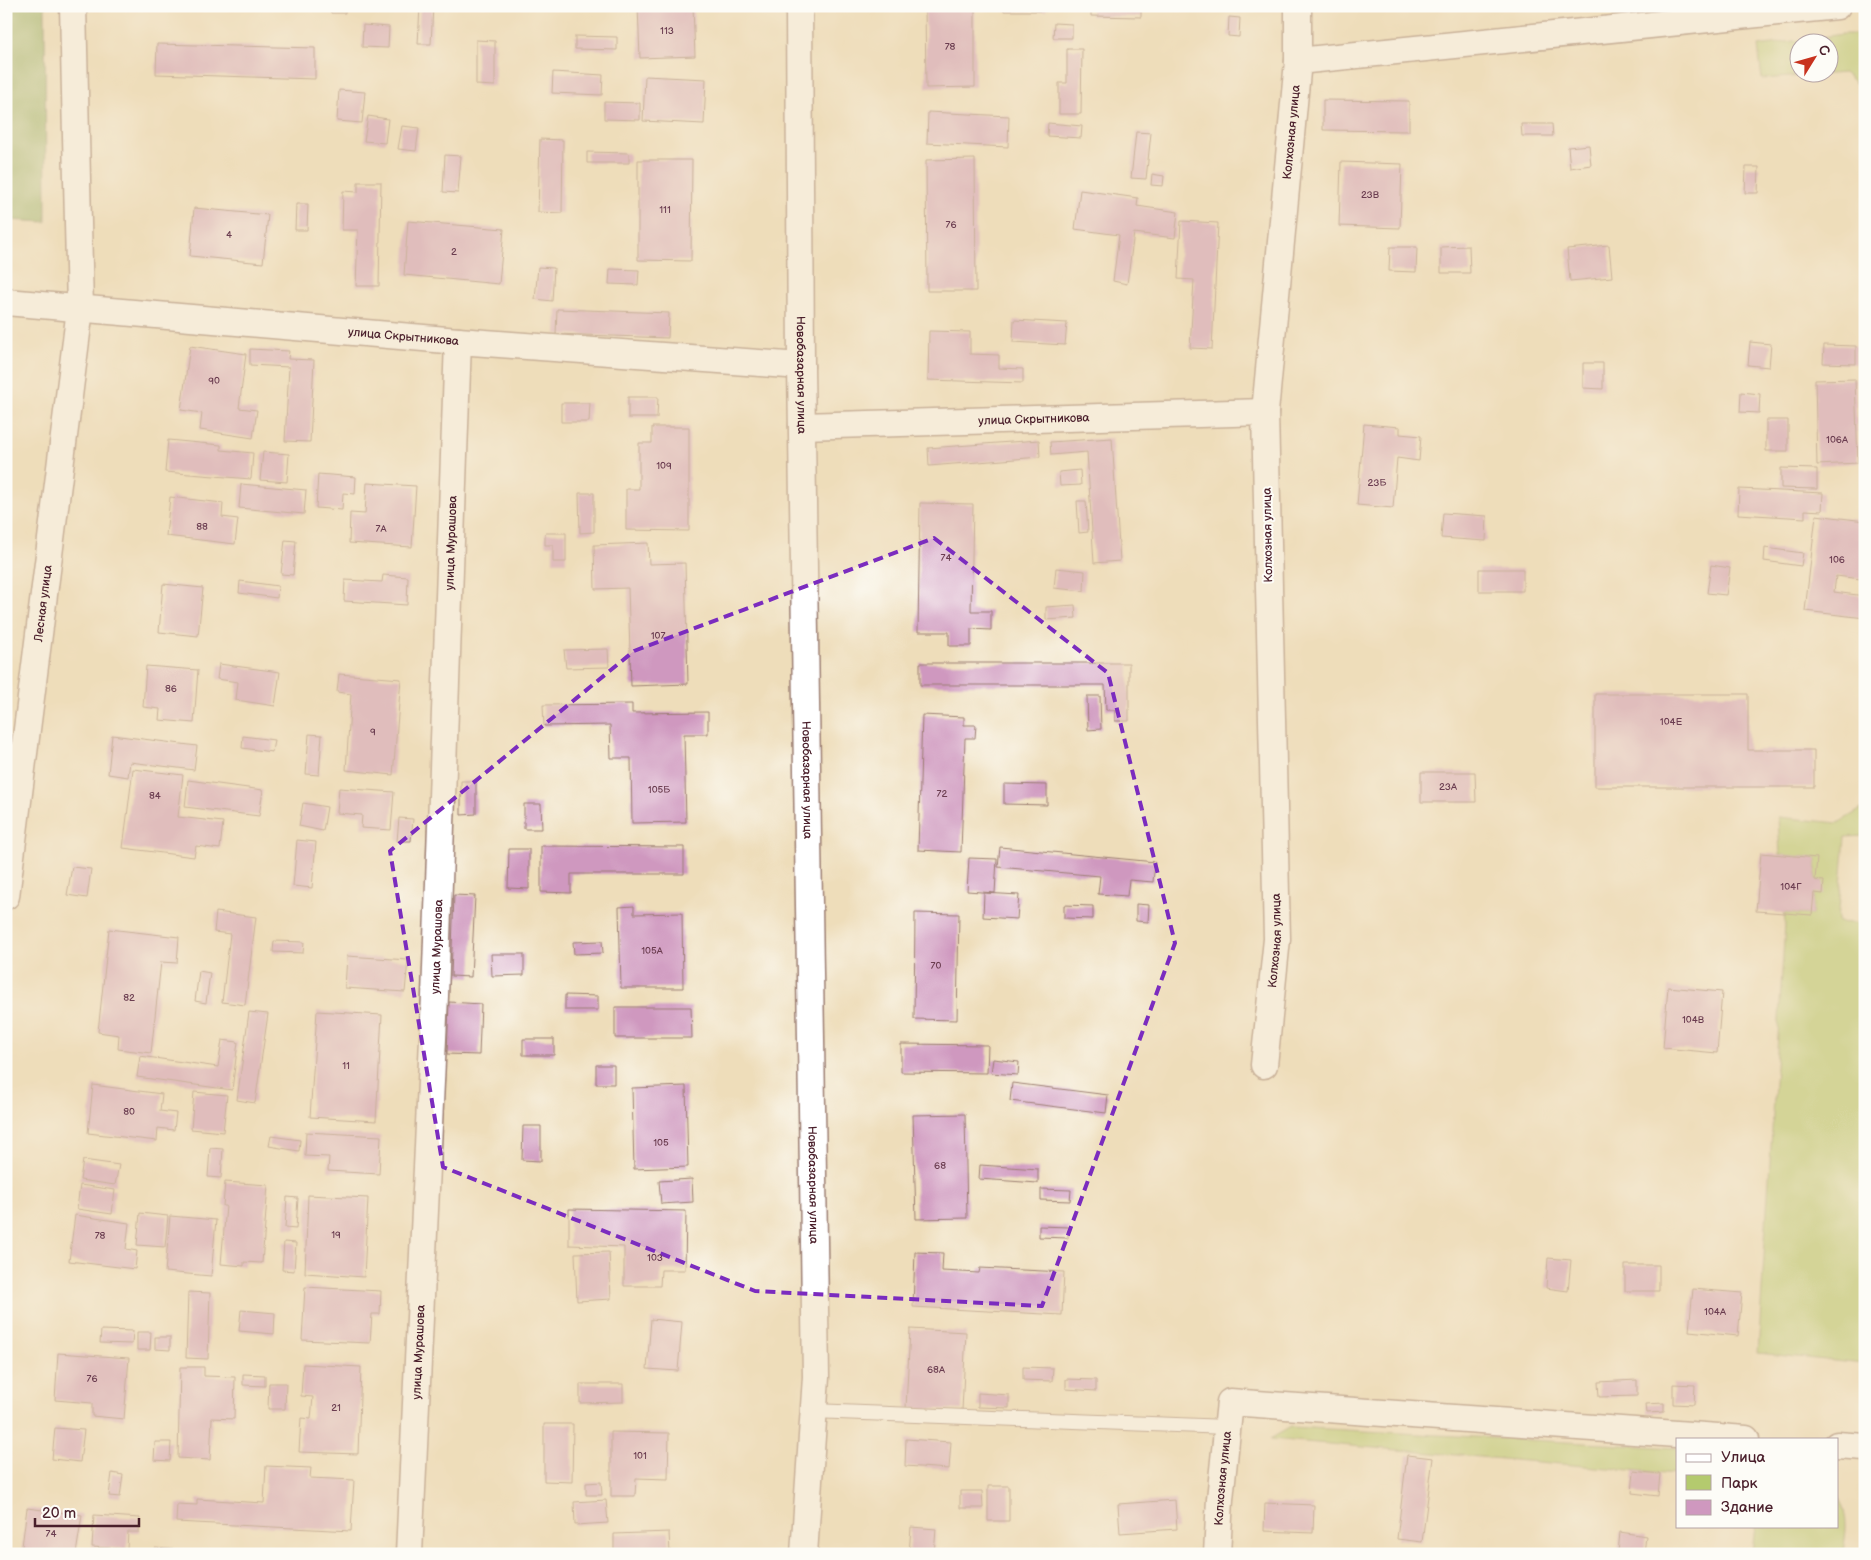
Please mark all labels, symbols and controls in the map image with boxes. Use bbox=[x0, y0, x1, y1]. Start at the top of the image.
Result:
house number: 113 bbox=[660, 25, 674, 37]
north arrow bbox=[1788, 32, 1838, 82]
house number: 78 bbox=[945, 41, 956, 53]
text: С bbox=[1814, 41, 1834, 60]
street label: Колхозная улица bbox=[1279, 84, 1303, 180]
house number: 23В bbox=[1361, 189, 1380, 201]
house number: 111 bbox=[659, 204, 671, 216]
house number: 76 bbox=[945, 219, 957, 231]
house number: 4 bbox=[226, 229, 232, 241]
house number: 2 bbox=[451, 246, 457, 258]
street label: Новобазарная улица bbox=[793, 316, 810, 434]
street label: улица Скрытникова bbox=[347, 324, 460, 349]
house number: 90 bbox=[208, 375, 220, 387]
street label: улица Скрытникова bbox=[978, 410, 1090, 428]
house number: 106А bbox=[1826, 434, 1849, 446]
house number: 109 bbox=[656, 460, 672, 472]
house number: 23Б bbox=[1368, 477, 1386, 489]
street label: Колхозная улица bbox=[1260, 487, 1276, 583]
street label: улица Мурашова bbox=[442, 495, 460, 591]
house number: 88 bbox=[196, 521, 208, 533]
house number: 7А bbox=[376, 523, 387, 535]
house number: 74 bbox=[940, 552, 952, 564]
house number: 106 bbox=[1829, 554, 1845, 566]
street label: Лесная улица bbox=[30, 564, 55, 644]
house number: 107 bbox=[651, 630, 665, 642]
house number: 86 bbox=[165, 683, 177, 695]
house number: 104Е bbox=[1660, 716, 1683, 728]
street label: Новобазарная улица bbox=[799, 721, 816, 839]
house number: 9 bbox=[370, 726, 376, 738]
house number: 23А bbox=[1439, 781, 1458, 793]
house number: 105Б bbox=[648, 784, 670, 796]
house number: 72 bbox=[937, 788, 948, 800]
house number: 84 bbox=[149, 790, 161, 802]
house number: 104Г bbox=[1780, 881, 1802, 893]
street label: Колхозная улица bbox=[1264, 893, 1285, 989]
street label: улица Мурашова bbox=[428, 899, 446, 994]
house number: 105А bbox=[641, 945, 664, 957]
house number: 70 bbox=[931, 960, 942, 972]
house number: 82 bbox=[123, 992, 135, 1004]
house number: 104В bbox=[1682, 1014, 1705, 1026]
house number: 11 bbox=[342, 1060, 350, 1072]
house number: 80 bbox=[123, 1106, 135, 1118]
street label: Новобазарная улица bbox=[805, 1126, 822, 1244]
house number: 105 bbox=[653, 1137, 669, 1149]
house number: 68 bbox=[934, 1160, 946, 1172]
house number: 19 bbox=[331, 1229, 341, 1241]
house number: 78 bbox=[95, 1230, 106, 1242]
house number: 103 bbox=[647, 1252, 663, 1264]
street label: улица Мурашова bbox=[409, 1304, 428, 1400]
house number: 104А bbox=[1704, 1306, 1727, 1318]
house number: 68А bbox=[927, 1364, 946, 1376]
house number: 76 bbox=[86, 1373, 98, 1385]
house number: 21 bbox=[331, 1402, 341, 1414]
street label: Колхозная улица bbox=[1211, 1430, 1234, 1526]
legend bbox=[1676, 1438, 1838, 1528]
text: Улица bbox=[1721, 1448, 1766, 1467]
house number: 101 bbox=[633, 1450, 647, 1462]
text: Парк bbox=[1721, 1474, 1758, 1493]
scale bar bbox=[35, 1495, 139, 1527]
text: Здание bbox=[1721, 1498, 1773, 1517]
text: 20 m bbox=[42, 1504, 76, 1523]
house number: 74 bbox=[45, 1528, 57, 1540]

